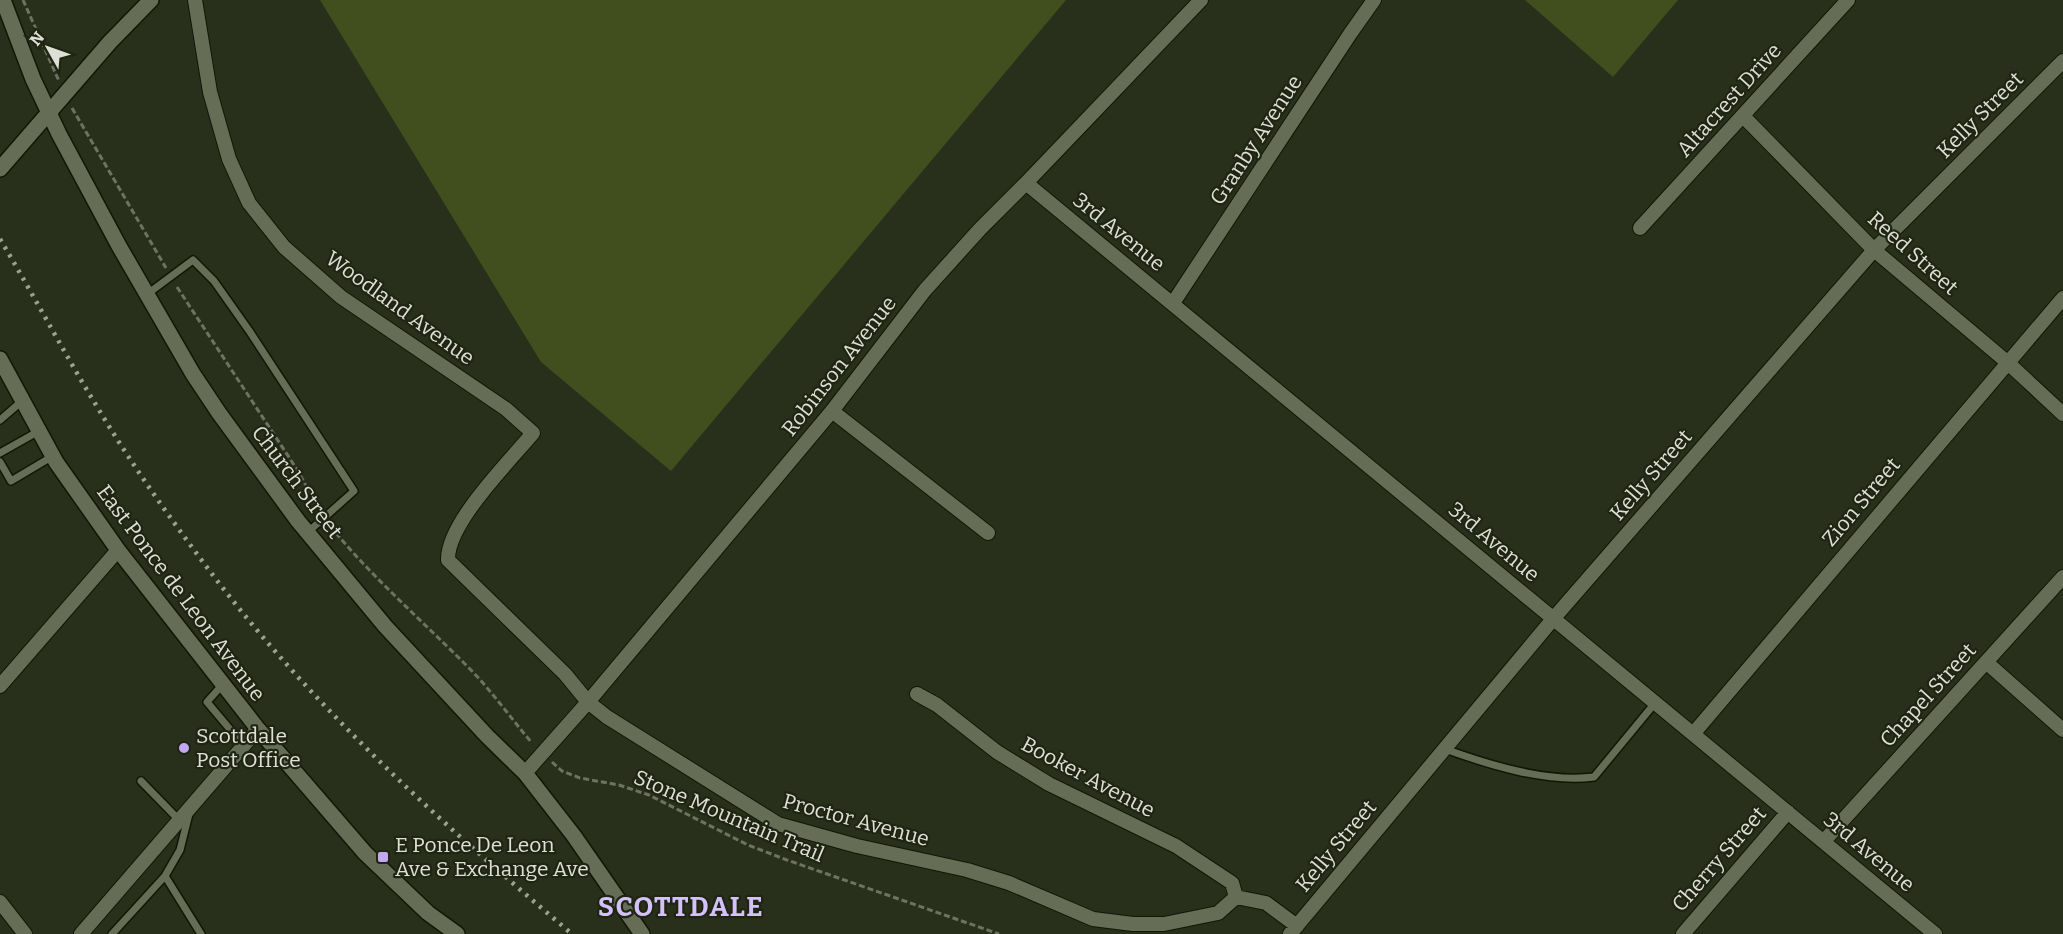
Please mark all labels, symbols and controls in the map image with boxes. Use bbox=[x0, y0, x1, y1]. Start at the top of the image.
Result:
north arrow bbox=[18, 18, 78, 78]
text: N bbox=[26, 28, 48, 50]
street label: Altacrest Drive bbox=[1671, 38, 1787, 162]
street label: Kelly Street bbox=[1931, 66, 2029, 164]
street label: Granby Avenue bbox=[1204, 70, 1308, 210]
street label: 3rd Avenue bbox=[1068, 187, 1170, 277]
street label: Reed Street bbox=[1863, 206, 1964, 300]
street label: Woodland Avenue bbox=[321, 245, 479, 371]
street label: Robinson Avenue bbox=[776, 291, 902, 441]
street label: Church Street bbox=[246, 420, 348, 544]
street label: Kelly Street bbox=[1604, 424, 1698, 526]
street label: Zion Street bbox=[1816, 452, 1906, 552]
street label: East Ponce de Leon Avenue bbox=[91, 480, 271, 706]
street label: 3rd Avenue bbox=[1443, 496, 1545, 588]
street label: Chapel Street bbox=[1875, 637, 1982, 752]
place label: Scottdale Post Office bbox=[196, 723, 301, 773]
street label: Booker Avenue bbox=[1017, 731, 1159, 823]
marker: Scottdale Post Office bbox=[177, 741, 191, 755]
street label: Stone Mountain Trail bbox=[630, 764, 828, 868]
street label: Proctor Avenue bbox=[780, 788, 932, 852]
street label: Kelly Street bbox=[1290, 795, 1382, 897]
street label: Cherry Street bbox=[1666, 801, 1772, 917]
street label: 3rd Avenue bbox=[1818, 806, 1920, 898]
place label: E Ponce De Leon Ave & Exchange Ave bbox=[395, 832, 589, 882]
marker: E Ponce De Leon Ave & Exchange Ave bbox=[376, 850, 390, 864]
district label: SCOTTDALE bbox=[598, 891, 764, 923]

